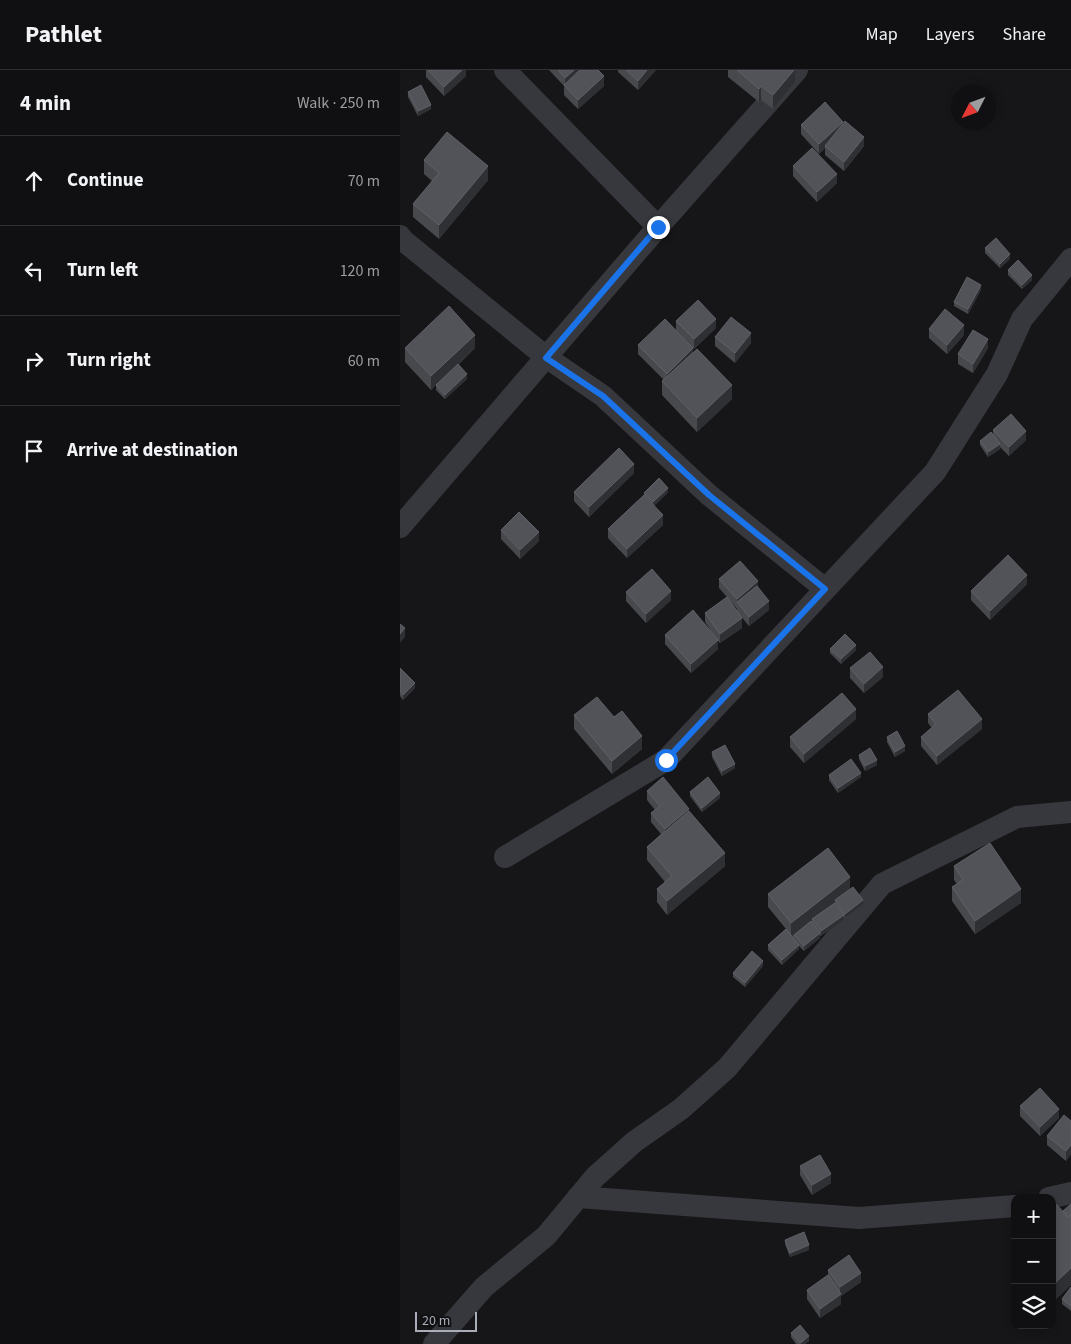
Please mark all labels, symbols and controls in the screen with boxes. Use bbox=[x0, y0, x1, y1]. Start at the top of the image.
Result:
text: Pathlet bbox=[25, 17, 102, 52]
text: Map bbox=[866, 22, 898, 47]
text: Layers bbox=[926, 22, 975, 47]
text: Share bbox=[1003, 22, 1046, 47]
north arrow bbox=[951, 85, 996, 130]
text: 4 min bbox=[20, 88, 71, 118]
text: Walk · 250 m bbox=[297, 92, 380, 114]
icon: ahead bbox=[20, 167, 48, 195]
text: Continue bbox=[67, 167, 144, 194]
text: 70 m bbox=[348, 170, 380, 192]
route end bbox=[647, 216, 670, 239]
icon: left bbox=[20, 257, 48, 285]
text: Turn left bbox=[67, 257, 138, 284]
text: 120 m bbox=[340, 260, 380, 282]
icon: right bbox=[20, 347, 48, 375]
text: Turn right bbox=[67, 347, 151, 374]
text: 60 m bbox=[348, 350, 380, 372]
icon: arrive bbox=[20, 437, 48, 465]
text: Arrive at destination bbox=[67, 437, 238, 464]
route start bbox=[655, 749, 678, 772]
map controls bbox=[1011, 1194, 1056, 1329]
button: + bbox=[1011, 1194, 1056, 1239]
button: − bbox=[1011, 1239, 1056, 1284]
button: layers bbox=[1011, 1284, 1056, 1329]
scale bar bbox=[415, 1309, 478, 1332]
text: 20 m bbox=[422, 1311, 450, 1331]

